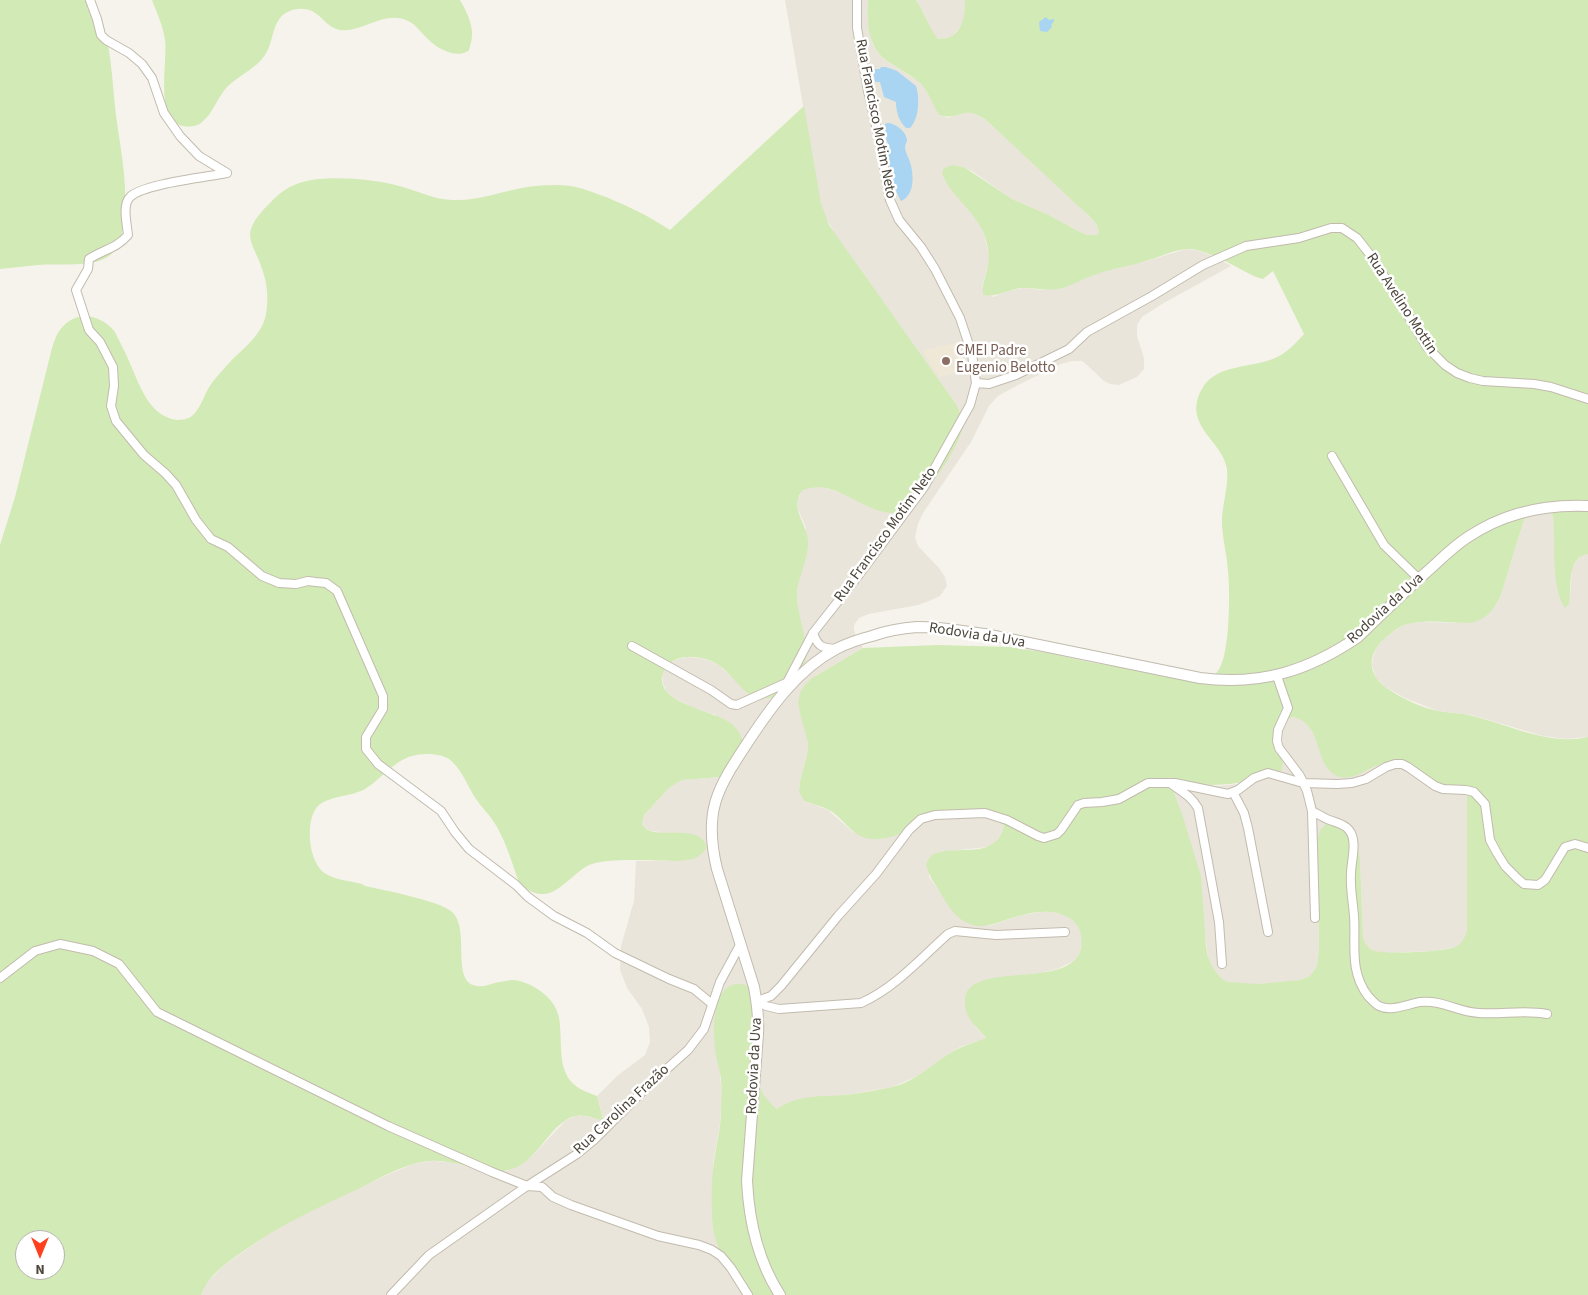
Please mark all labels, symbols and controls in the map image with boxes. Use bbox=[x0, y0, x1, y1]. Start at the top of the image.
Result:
street label: Rua Francisco Motim Neto bbox=[851, 38, 899, 200]
street label: Rua Avelino Mottin bbox=[1362, 250, 1440, 358]
place label: CMEI Padre Eugenio Belotto bbox=[956, 343, 1056, 378]
marker: CMEI Padre Eugenio Belotto bbox=[940, 355, 952, 367]
street label: Rua Francisco Motim Neto bbox=[831, 464, 941, 606]
street label: Rodovia da Uva bbox=[1344, 570, 1428, 648]
street label: Rodovia da Uva bbox=[928, 620, 1026, 652]
street label: Rodovia da Uva bbox=[743, 1017, 767, 1115]
street label: Rua Carolina Frazão bbox=[570, 1061, 674, 1159]
north arrow bbox=[15, 1230, 65, 1280]
text: N bbox=[35, 1259, 45, 1279]

